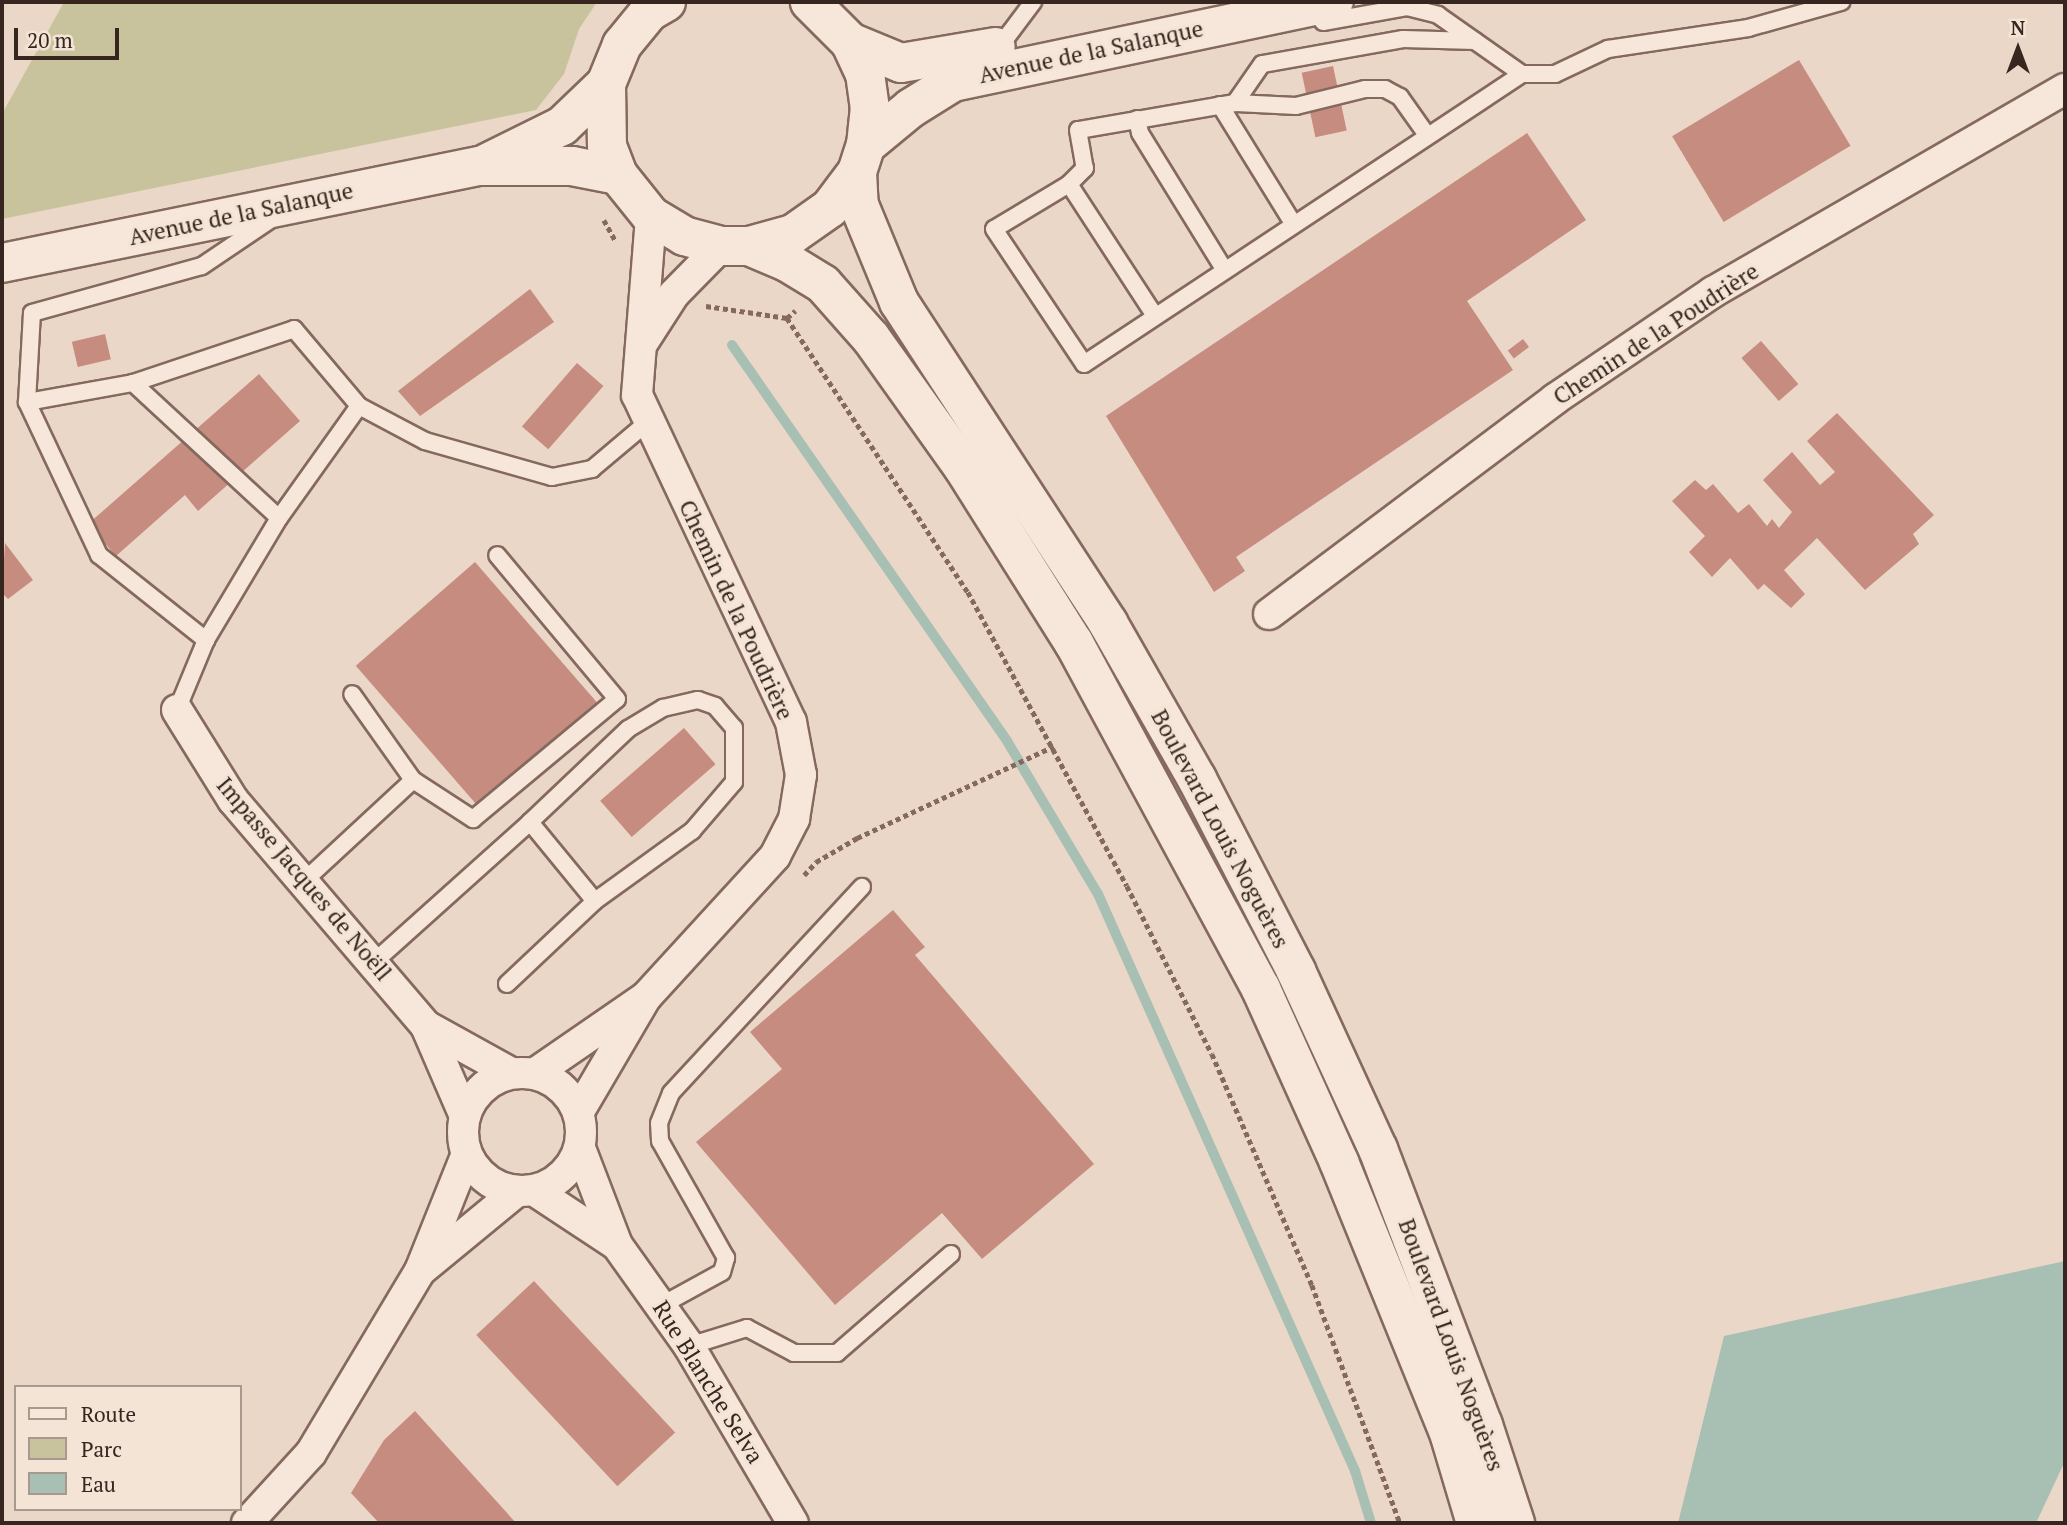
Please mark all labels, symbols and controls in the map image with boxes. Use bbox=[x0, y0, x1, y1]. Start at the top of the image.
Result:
scale bar bbox=[18, 14, 122, 58]
north arrow bbox=[1983, 14, 2053, 84]
street label: Avenue de la Salanque bbox=[976, 15, 1206, 89]
text: N bbox=[2011, 15, 2025, 40]
text: 20 m bbox=[27, 26, 73, 54]
street label: Avenue de la Salanque bbox=[126, 177, 356, 251]
street label: Chemin de la Poudrière bbox=[1548, 257, 1764, 411]
street label: Chemin de la Poudrière bbox=[673, 496, 799, 724]
street label: Boulevard Louis Noguères bbox=[1145, 705, 1295, 953]
street label: Impasse Jacques de Noëll bbox=[211, 772, 397, 986]
street label: Boulevard Louis Noguères bbox=[1392, 1215, 1510, 1475]
street label: Rue Blanche Selva bbox=[647, 1295, 769, 1469]
legend bbox=[14, 1385, 242, 1511]
text: Route bbox=[81, 1400, 136, 1428]
text: Parc bbox=[81, 1435, 122, 1463]
text: Eau bbox=[81, 1470, 116, 1498]

